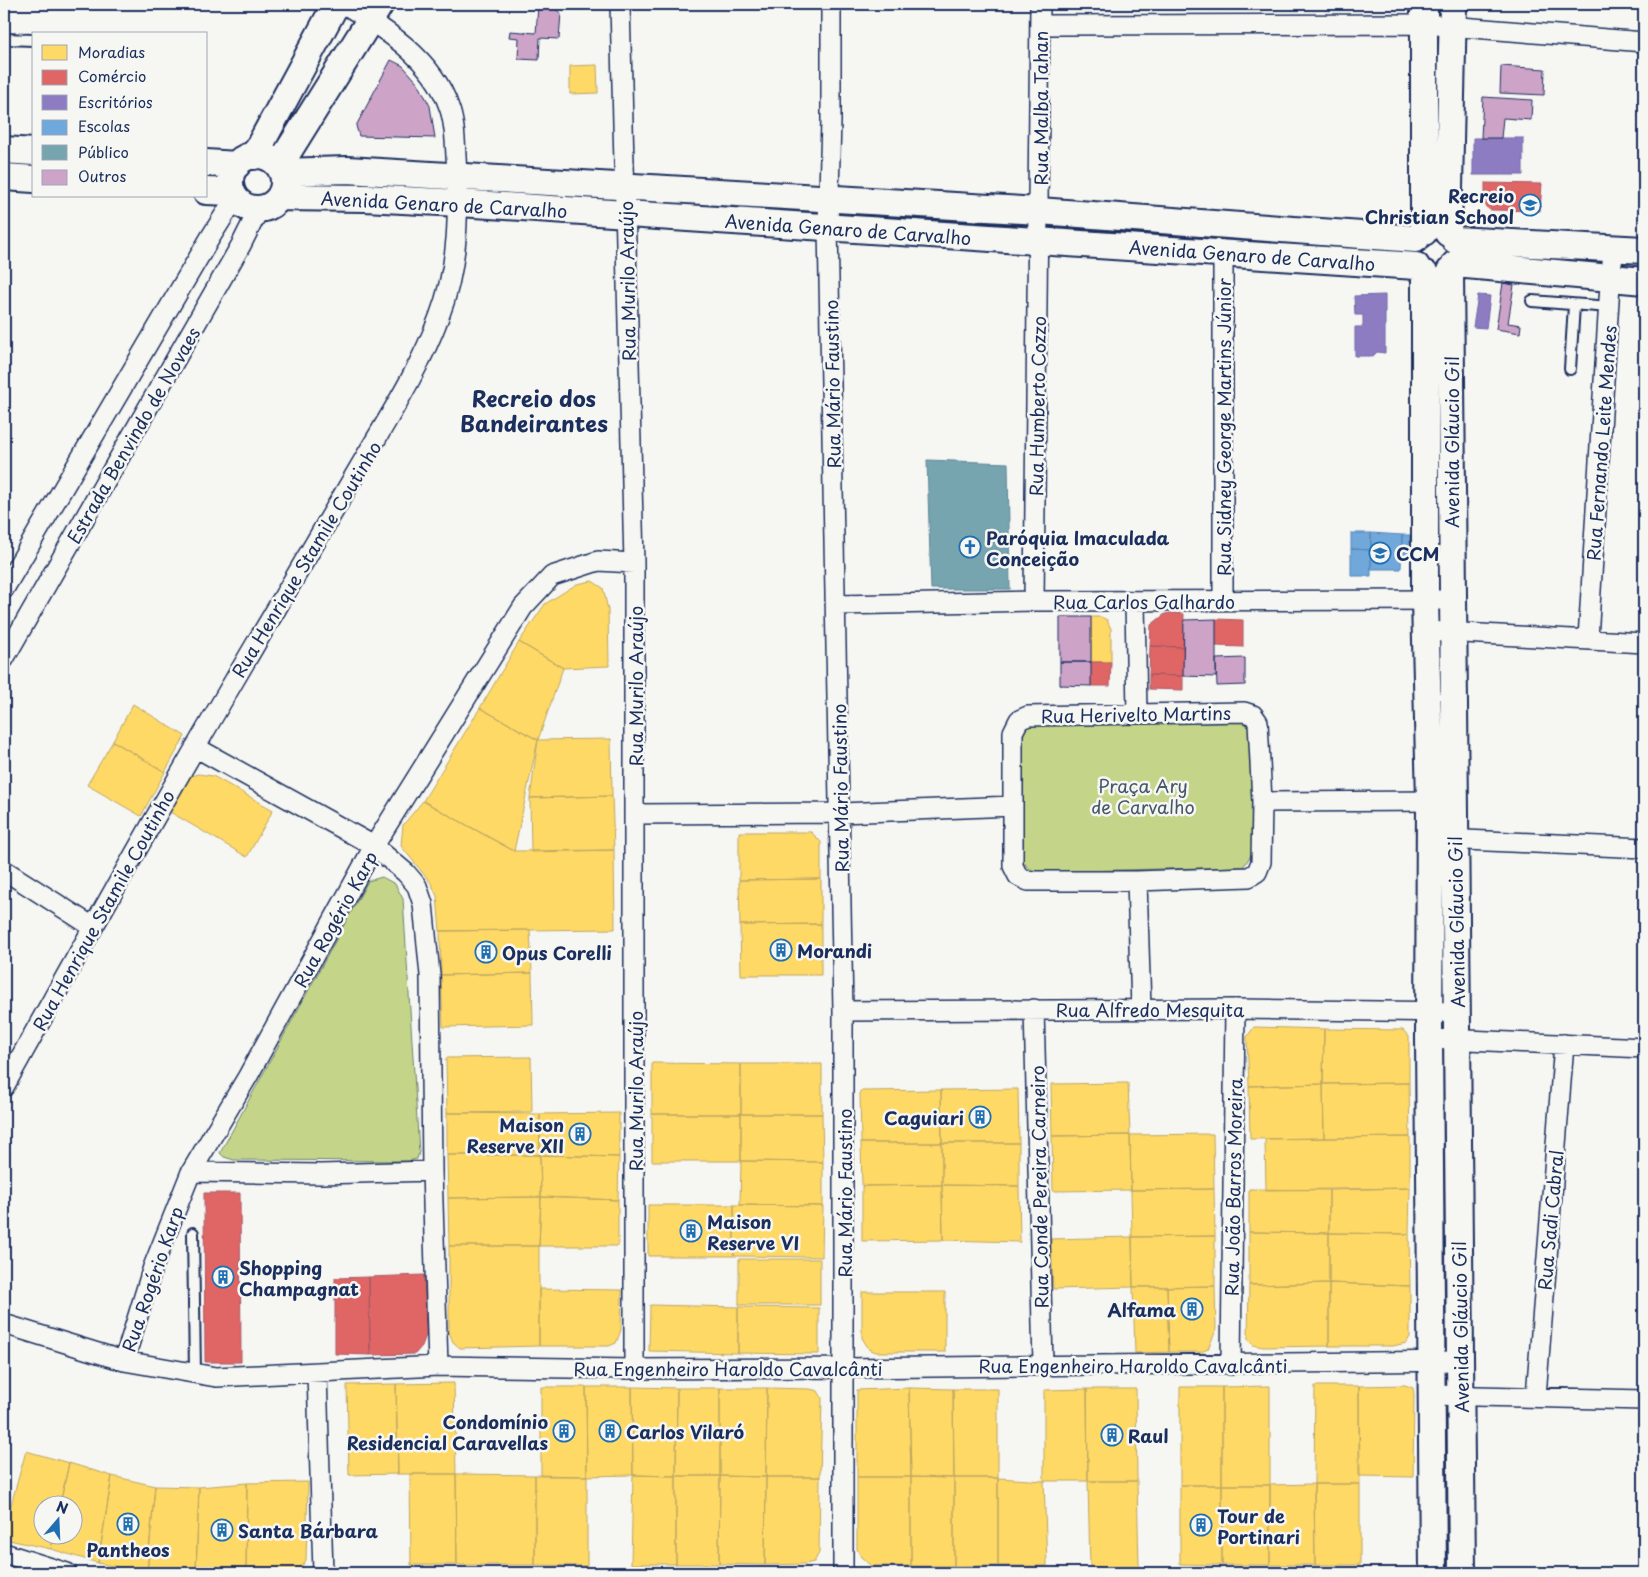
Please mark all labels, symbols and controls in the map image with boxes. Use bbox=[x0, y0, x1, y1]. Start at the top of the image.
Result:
street label: Rua Malba Tahan bbox=[1027, 31, 1054, 185]
legend bbox=[32, 32, 208, 198]
text: Moradias bbox=[78, 40, 145, 63]
text: Comércio bbox=[78, 64, 146, 87]
text: Escritórios bbox=[78, 90, 153, 113]
text: Escolas bbox=[78, 114, 130, 137]
text: Público bbox=[78, 140, 129, 163]
text: Outros bbox=[78, 164, 126, 187]
place label: Recreio Christian School bbox=[1365, 182, 1514, 230]
street label: Avenida Genaro de Carvalho bbox=[320, 184, 568, 224]
school or university icon: Recreio Christian School bbox=[1518, 193, 1542, 217]
street label: Rua Murilo Araújo bbox=[612, 201, 642, 361]
street label: Avenida Genaro de Carvalho bbox=[724, 207, 972, 251]
street label: Avenida Genaro de Carvalho bbox=[1128, 233, 1376, 277]
street label: Rua Sidney George Martins Júnior bbox=[1210, 277, 1237, 576]
street label: Rua Mário Faustino bbox=[817, 299, 847, 469]
street label: Rua Humberto Cozzo bbox=[1022, 316, 1052, 496]
street label: Estrada Benvindo de Novaes bbox=[60, 322, 206, 548]
street label: Rua Fernando Leite Mendes bbox=[1579, 324, 1623, 562]
street label: Avenida Gláucio Gil bbox=[1438, 356, 1465, 528]
district label: Recreio dos Bandeirantes bbox=[460, 381, 608, 439]
street label: Rua Henrique Stamile Coutinho bbox=[224, 436, 388, 682]
place label: Paróquia Imaculada Conceição bbox=[986, 524, 1169, 572]
church icon: Paróquia Imaculada Conceição bbox=[958, 535, 982, 559]
place label: CCM bbox=[1396, 540, 1439, 567]
school or university icon: CCM bbox=[1368, 541, 1392, 565]
street label: Rua Carlos Galhardo bbox=[1053, 588, 1235, 615]
street label: Rua Murilo Araújo bbox=[622, 606, 649, 766]
street label: Rua Herivelto Martins bbox=[1041, 699, 1231, 729]
street label: Rua Mário Faustino bbox=[825, 703, 855, 873]
park label: Praça Ary de Carvalho bbox=[1091, 772, 1195, 820]
street label: Rua Henrique Stamile Coutinho bbox=[25, 785, 181, 1035]
street label: Avenida Gláucio Gil bbox=[1441, 836, 1471, 1008]
street label: Rua Rogério Karp bbox=[286, 846, 384, 992]
place label: Morandi bbox=[797, 937, 872, 964]
building icon: Morandi bbox=[769, 938, 793, 962]
place label: Opus Corelli bbox=[502, 939, 612, 966]
building icon: Opus Corelli bbox=[474, 940, 498, 964]
street label: Rua Alfredo Mesquita bbox=[1056, 996, 1245, 1023]
street label: Rua Murilo Araújo bbox=[622, 1011, 649, 1171]
street label: Rua Conde Pereira Carneiro bbox=[1023, 1065, 1055, 1309]
street label: Rua João Barros Moreira bbox=[1218, 1077, 1248, 1296]
place label: Caguiari bbox=[884, 1104, 964, 1131]
building icon: Caguiari bbox=[968, 1105, 992, 1129]
street label: Rua Mário Faustino bbox=[831, 1109, 858, 1277]
place label: Maison Reserve XII bbox=[467, 1111, 564, 1159]
building icon: Maison Reserve XII bbox=[568, 1122, 592, 1146]
street label: Rua Sadi Cabral bbox=[1530, 1149, 1570, 1291]
street label: Rua Rogério Karp bbox=[114, 1203, 190, 1355]
place label: Maison Reserve VI bbox=[707, 1208, 799, 1256]
building icon: Maison Reserve VI bbox=[679, 1219, 703, 1243]
street label: Avenida Gláucio Gil bbox=[1445, 1241, 1475, 1413]
place label: Shopping Champagnat bbox=[239, 1254, 359, 1302]
building icon: Shopping Champagnat bbox=[211, 1265, 235, 1289]
place label: Alfama bbox=[1108, 1296, 1176, 1323]
building icon: Alfama bbox=[1180, 1297, 1204, 1321]
street label: Rua Engenheiro Haroldo Cavalcânti bbox=[978, 1352, 1288, 1379]
street label: Rua Engenheiro Haroldo Cavalcânti bbox=[573, 1355, 883, 1382]
place label: Condomínio Residencial Caravellas bbox=[347, 1408, 548, 1456]
place label: Carlos Vilaró bbox=[626, 1418, 745, 1445]
building icon: Condomínio Residencial Caravellas bbox=[552, 1419, 576, 1443]
building icon: Carlos Vilaró bbox=[598, 1419, 622, 1443]
place label: Raul bbox=[1128, 1422, 1168, 1449]
building icon: Raul bbox=[1100, 1423, 1124, 1447]
north arrow bbox=[32, 1494, 82, 1544]
text: N bbox=[54, 1496, 71, 1519]
place label: Tour de Portinari bbox=[1217, 1502, 1300, 1550]
building icon: Pantheos bbox=[116, 1512, 140, 1536]
building icon: Tour de Portinari bbox=[1189, 1513, 1213, 1537]
place label: Santa Bárbara bbox=[238, 1517, 379, 1544]
building icon: Santa Bárbara bbox=[210, 1518, 234, 1542]
place label: Pantheos bbox=[86, 1536, 170, 1563]

